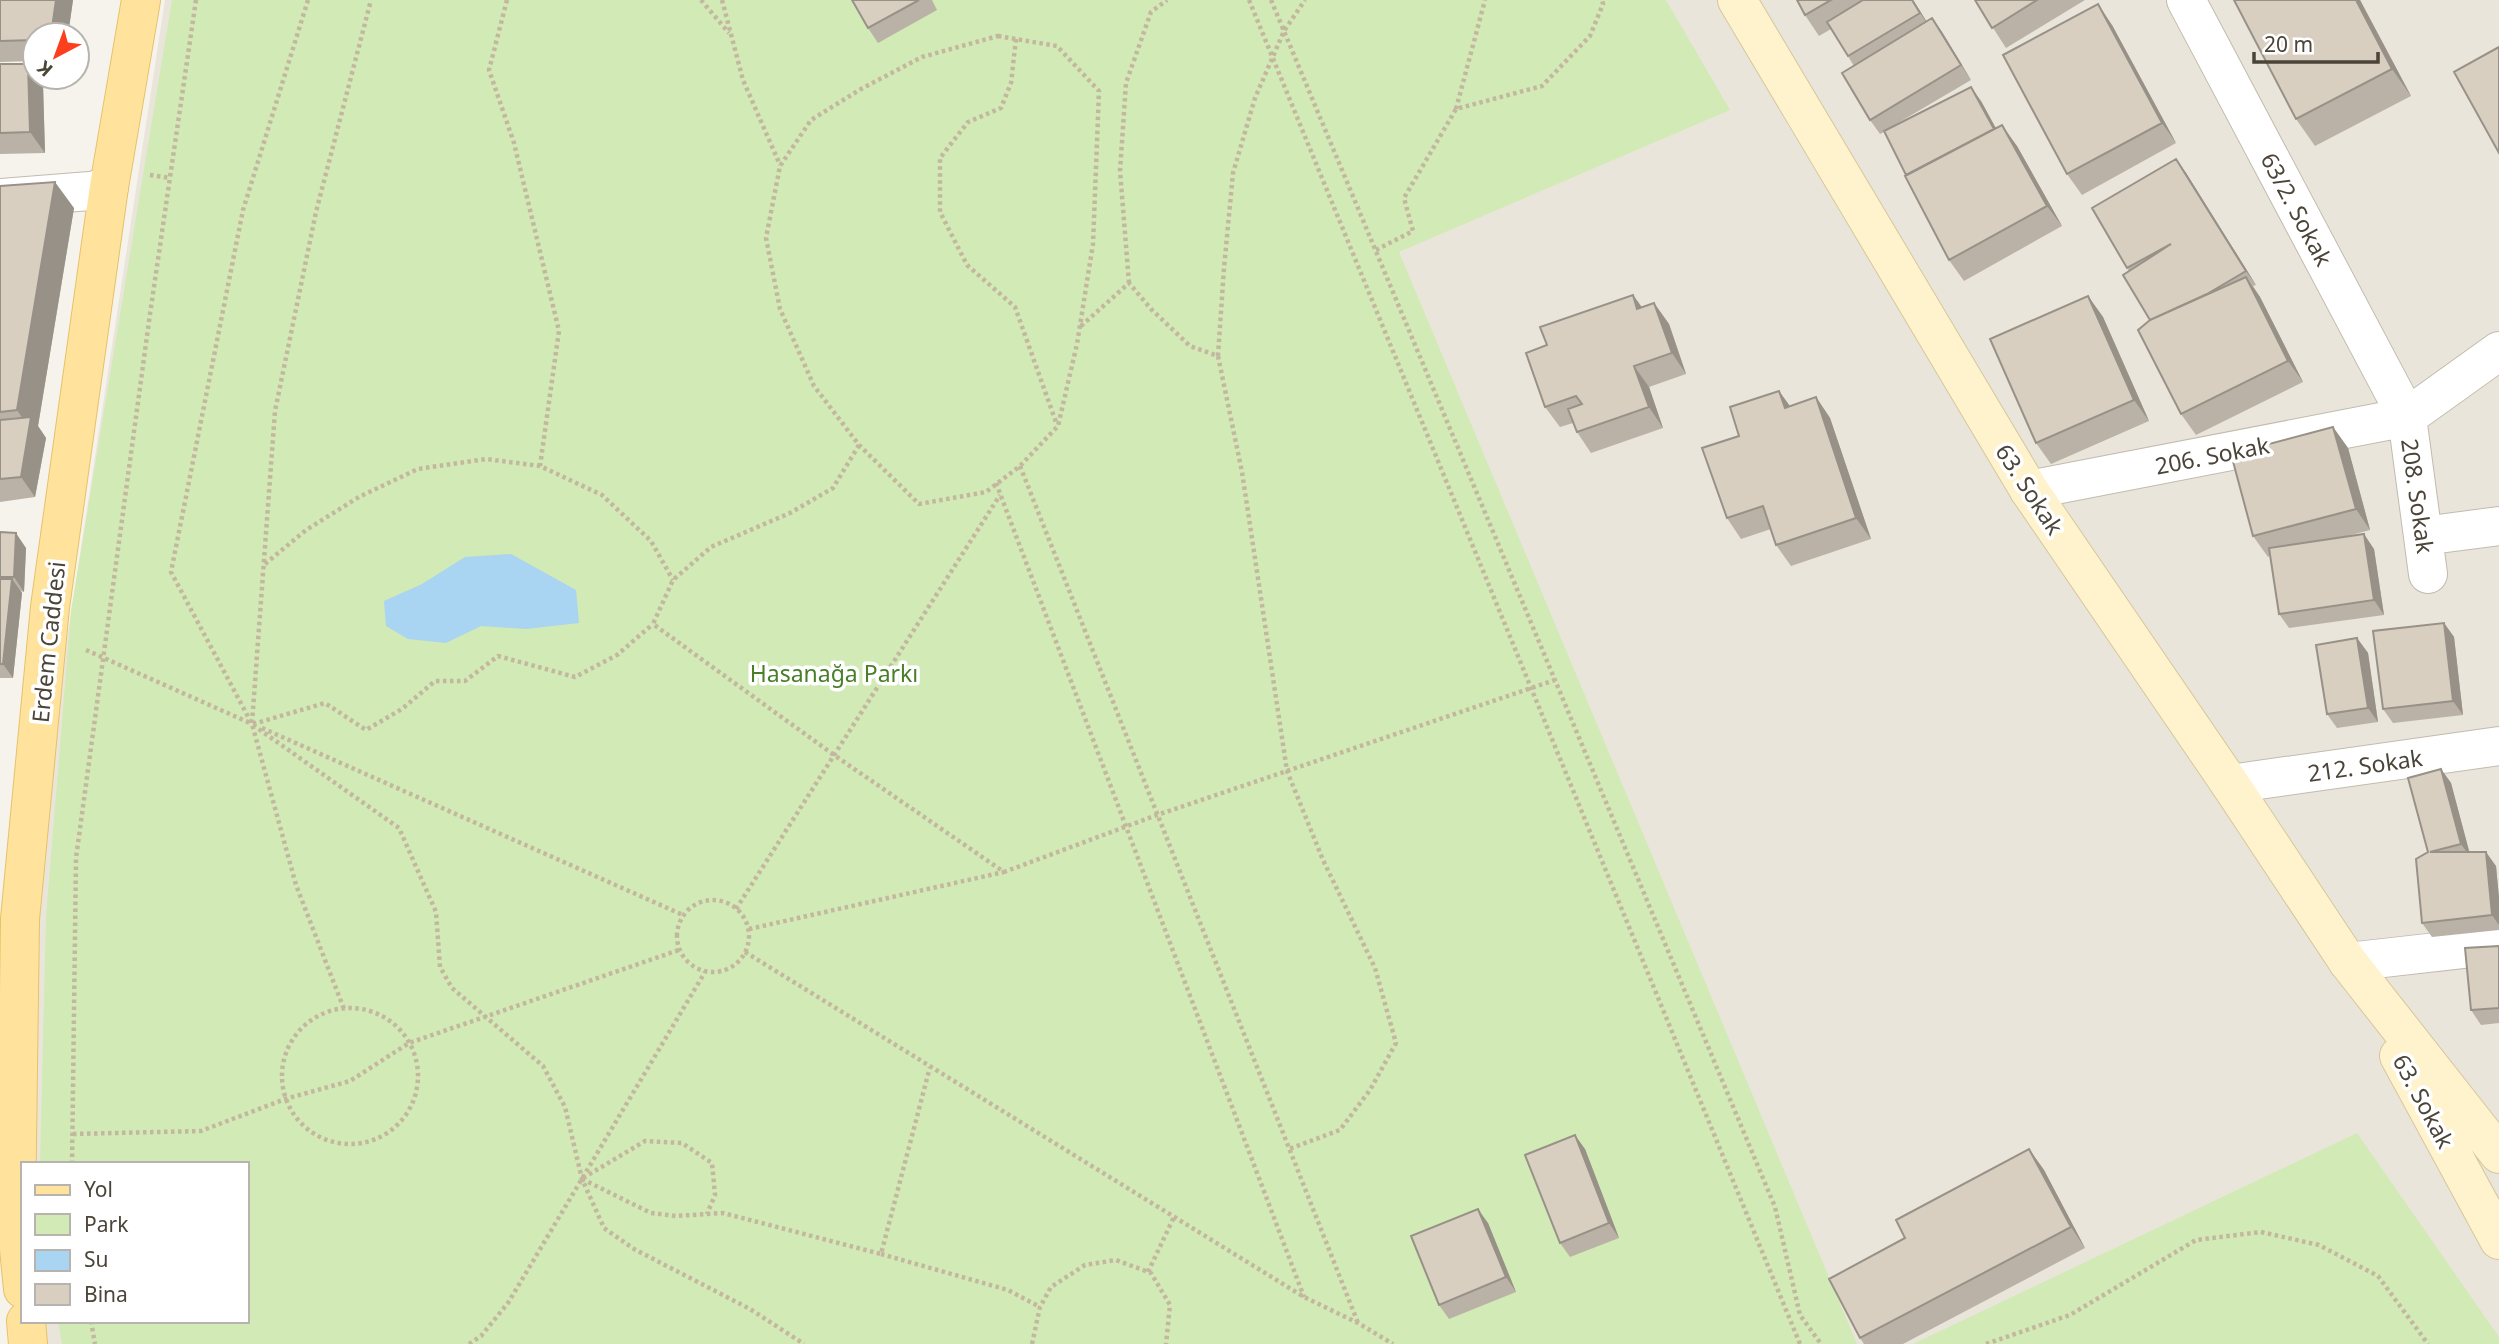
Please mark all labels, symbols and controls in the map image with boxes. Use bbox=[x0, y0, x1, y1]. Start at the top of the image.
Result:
north arrow bbox=[21, 21, 91, 91]
scale bar bbox=[2254, 21, 2378, 65]
text: 20 m bbox=[2264, 30, 2313, 58]
text: K bbox=[31, 55, 58, 83]
street label: 63/2. Sokak bbox=[2254, 147, 2341, 272]
street label: 206. Sokak bbox=[2152, 428, 2273, 482]
street label: 63. Sokak bbox=[1989, 437, 2072, 541]
street label: 208. Sokak bbox=[2394, 437, 2442, 556]
street label: Erdem Caddesi bbox=[24, 560, 72, 724]
park label: Hasanağa Parkı bbox=[750, 657, 918, 689]
street label: 212. Sokak bbox=[2306, 741, 2425, 789]
street label: 63. Sokak bbox=[2386, 1048, 2463, 1154]
legend bbox=[21, 1162, 248, 1323]
text: Yol bbox=[84, 1175, 113, 1203]
text: Park bbox=[84, 1210, 129, 1238]
text: Su bbox=[84, 1245, 109, 1273]
text: Bina bbox=[84, 1280, 128, 1308]

